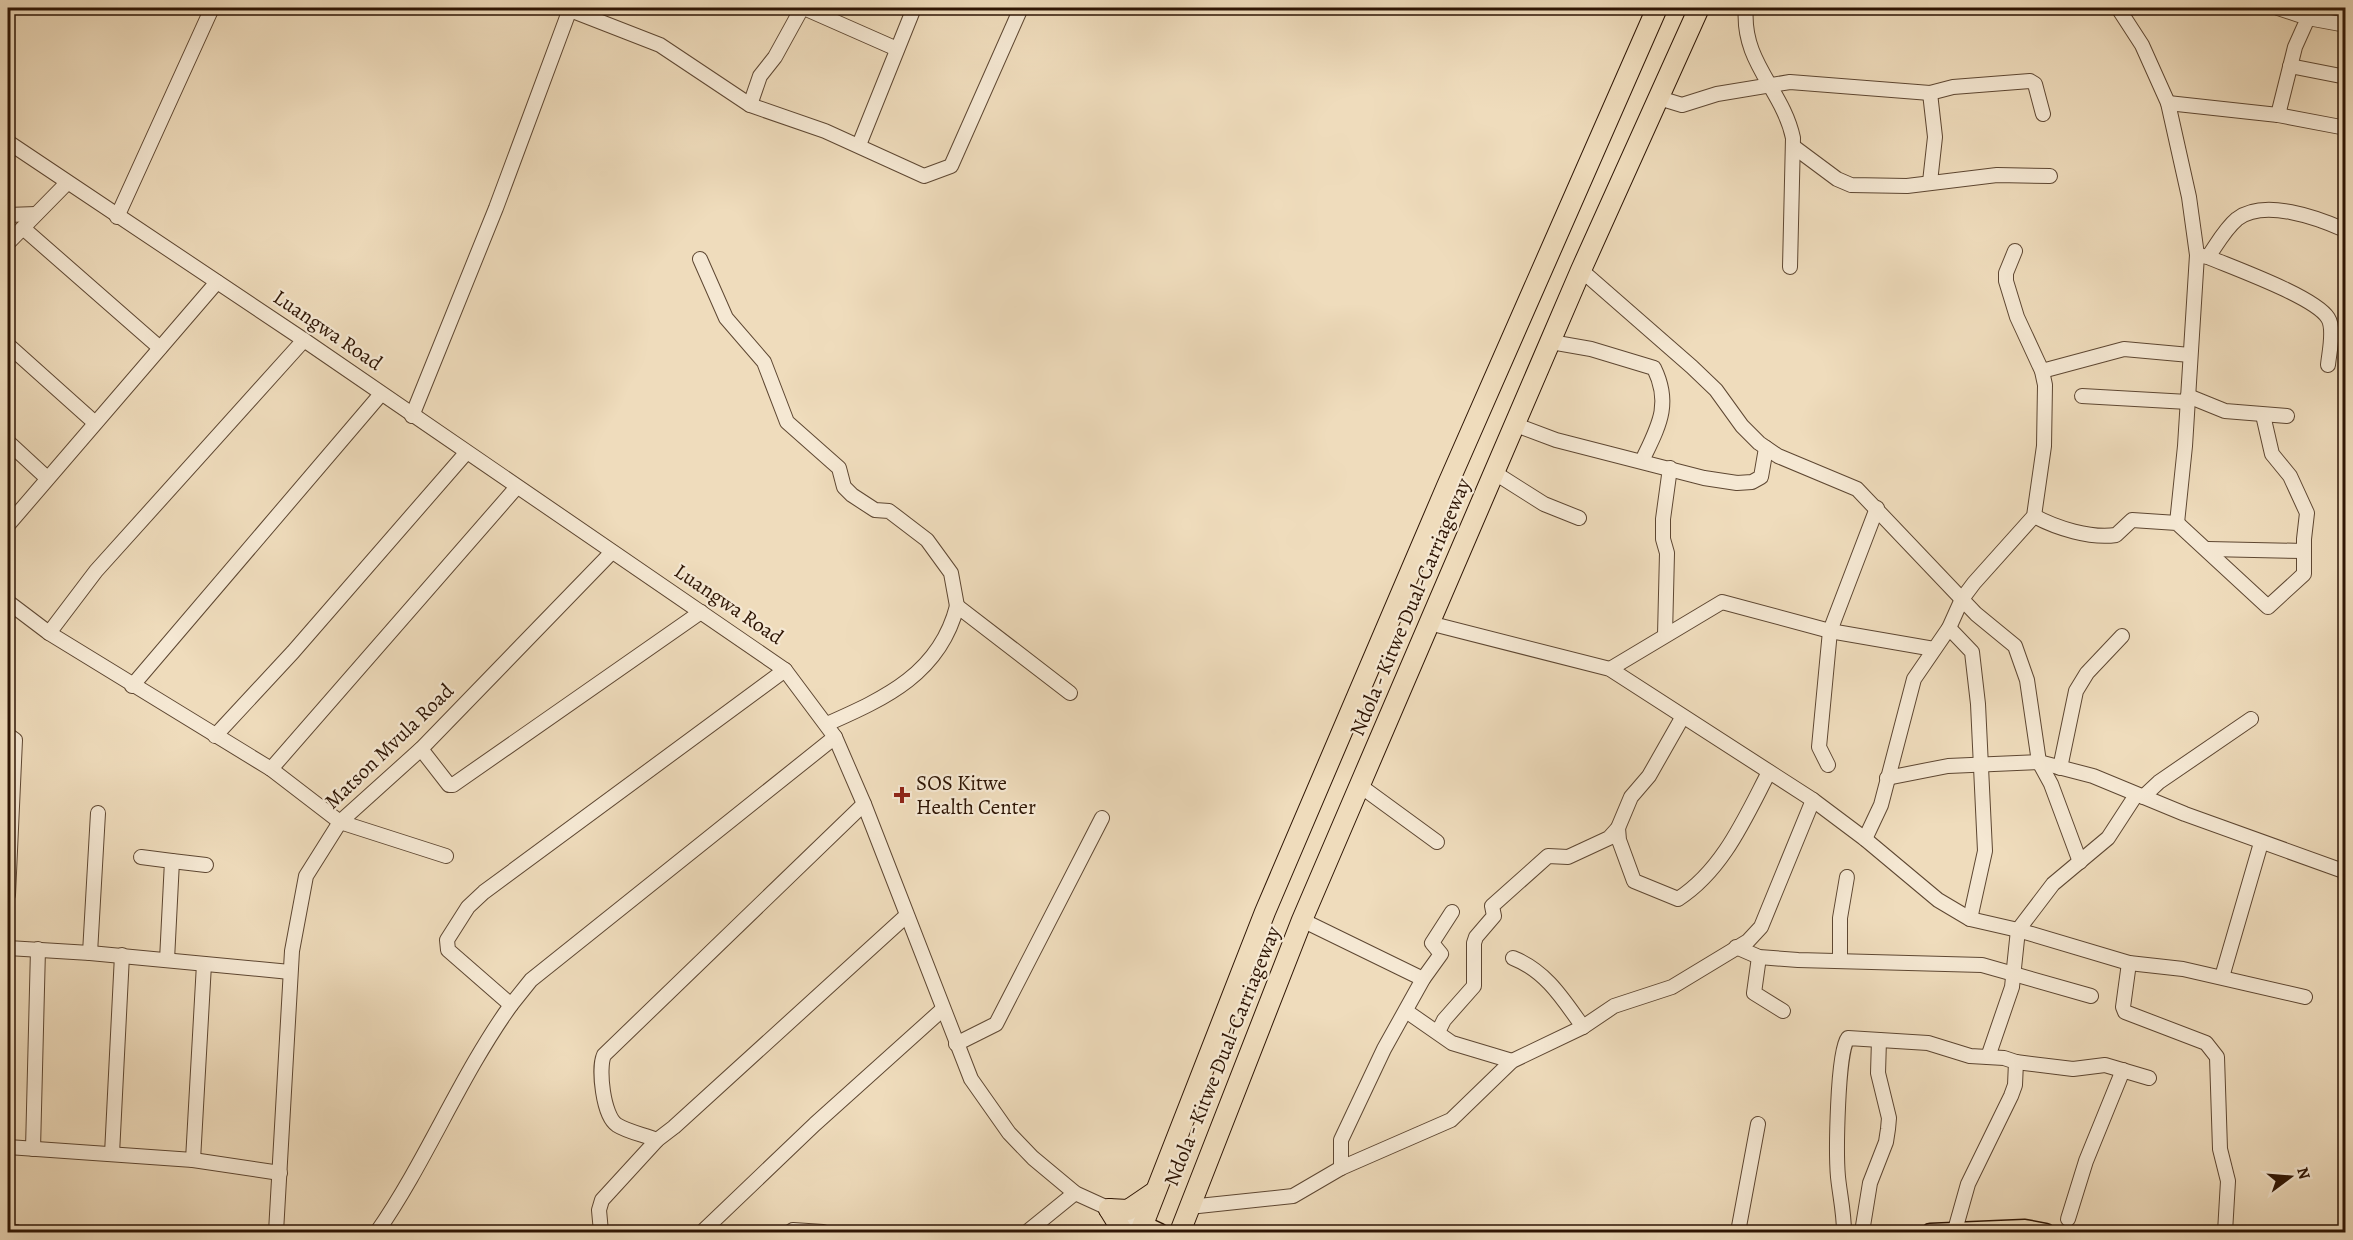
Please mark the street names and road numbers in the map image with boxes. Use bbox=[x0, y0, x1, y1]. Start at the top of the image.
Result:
street label: Luangwa Road bbox=[268, 283, 389, 377]
street label: Ndola - Kitwe Dual-Carriageway bbox=[1343, 473, 1477, 740]
street label: Luangwa Road bbox=[669, 557, 790, 651]
street label: Matson Mvula Road bbox=[318, 676, 460, 815]
street label: Ndola - Kitwe Dual-Carriageway bbox=[1157, 921, 1287, 1190]

